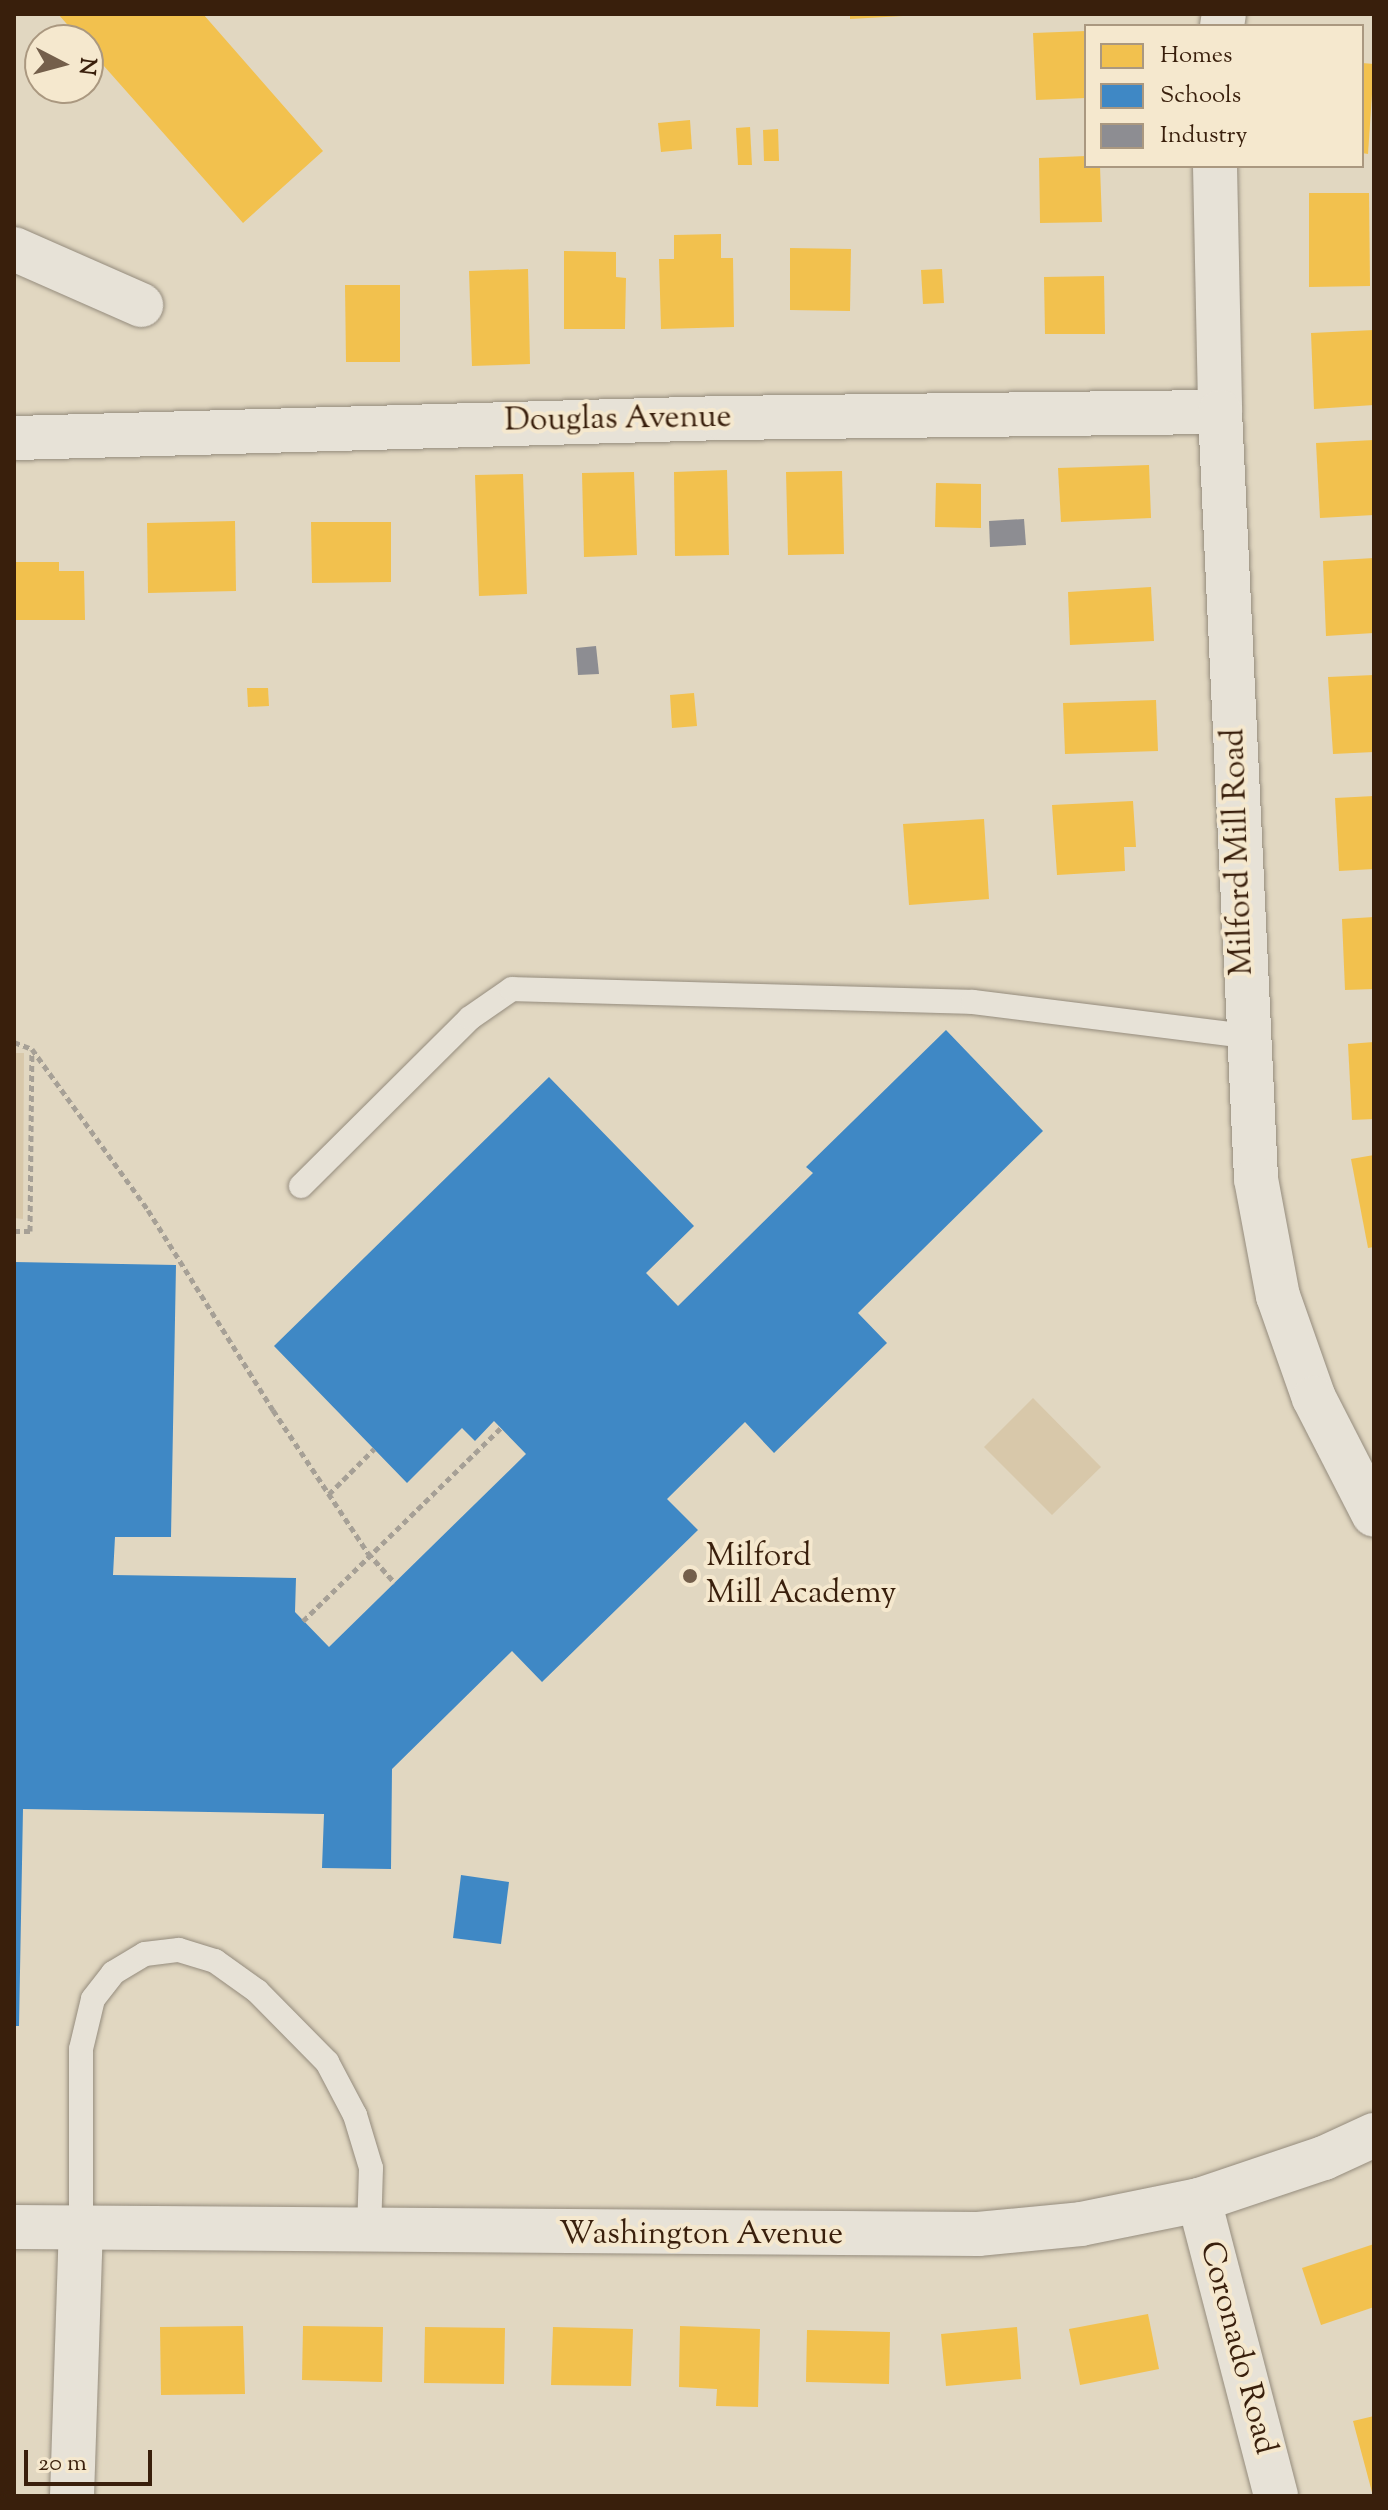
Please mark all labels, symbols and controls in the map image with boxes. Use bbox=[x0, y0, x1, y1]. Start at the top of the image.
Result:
north arrow bbox=[24, 24, 104, 104]
legend bbox=[1084, 24, 1364, 168]
text: Homes bbox=[1160, 39, 1232, 73]
text: N bbox=[69, 56, 103, 77]
text: Schools bbox=[1160, 79, 1241, 113]
text: Industry bbox=[1160, 119, 1248, 153]
street label: Douglas Avenue bbox=[504, 399, 732, 441]
street label: Milford Mill Road bbox=[1215, 728, 1263, 976]
place label: Milford Mill Academy bbox=[706, 1539, 896, 1614]
marker: Milford Mill Academy bbox=[681, 1567, 699, 1585]
street label: Washington Avenue bbox=[559, 2216, 843, 2254]
street label: Coronado Road bbox=[1190, 2237, 1284, 2459]
scale bar bbox=[28, 2434, 156, 2484]
text: 20 m bbox=[38, 2447, 87, 2481]

